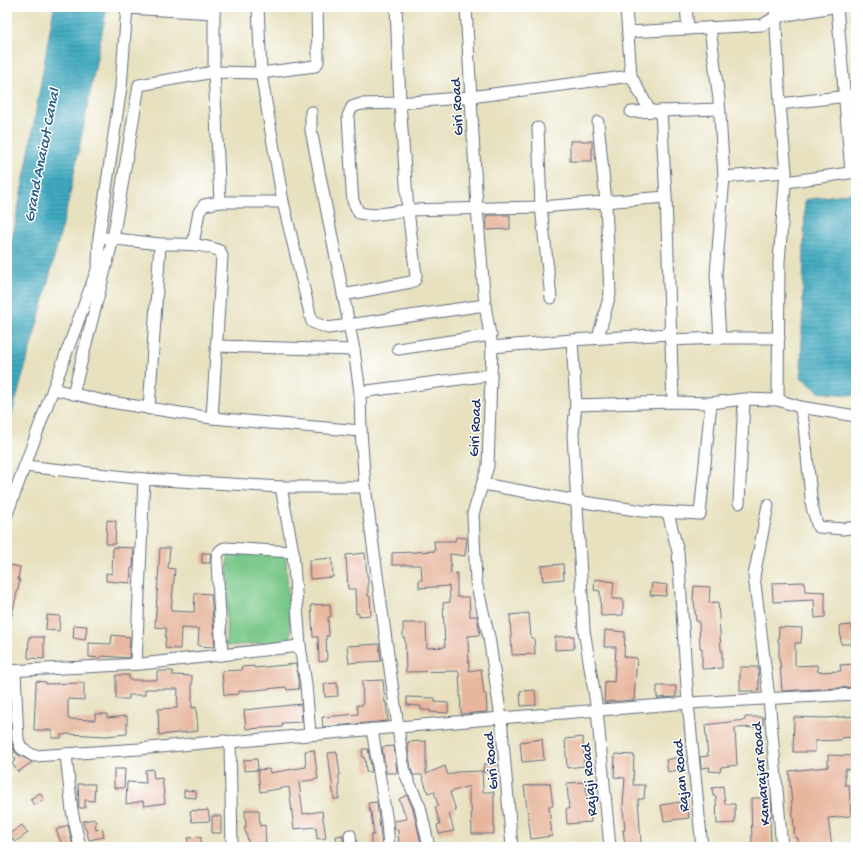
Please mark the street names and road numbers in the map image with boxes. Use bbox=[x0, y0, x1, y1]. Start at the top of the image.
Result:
street label: Giri Road bbox=[447, 76, 468, 136]
street label: Giri Road bbox=[466, 398, 487, 457]
street label: Kamarajar Road bbox=[748, 720, 775, 826]
street label: Giri Road bbox=[480, 730, 503, 790]
street label: Rajan Road bbox=[670, 738, 694, 813]
street label: Rajaji Road bbox=[578, 742, 602, 817]

